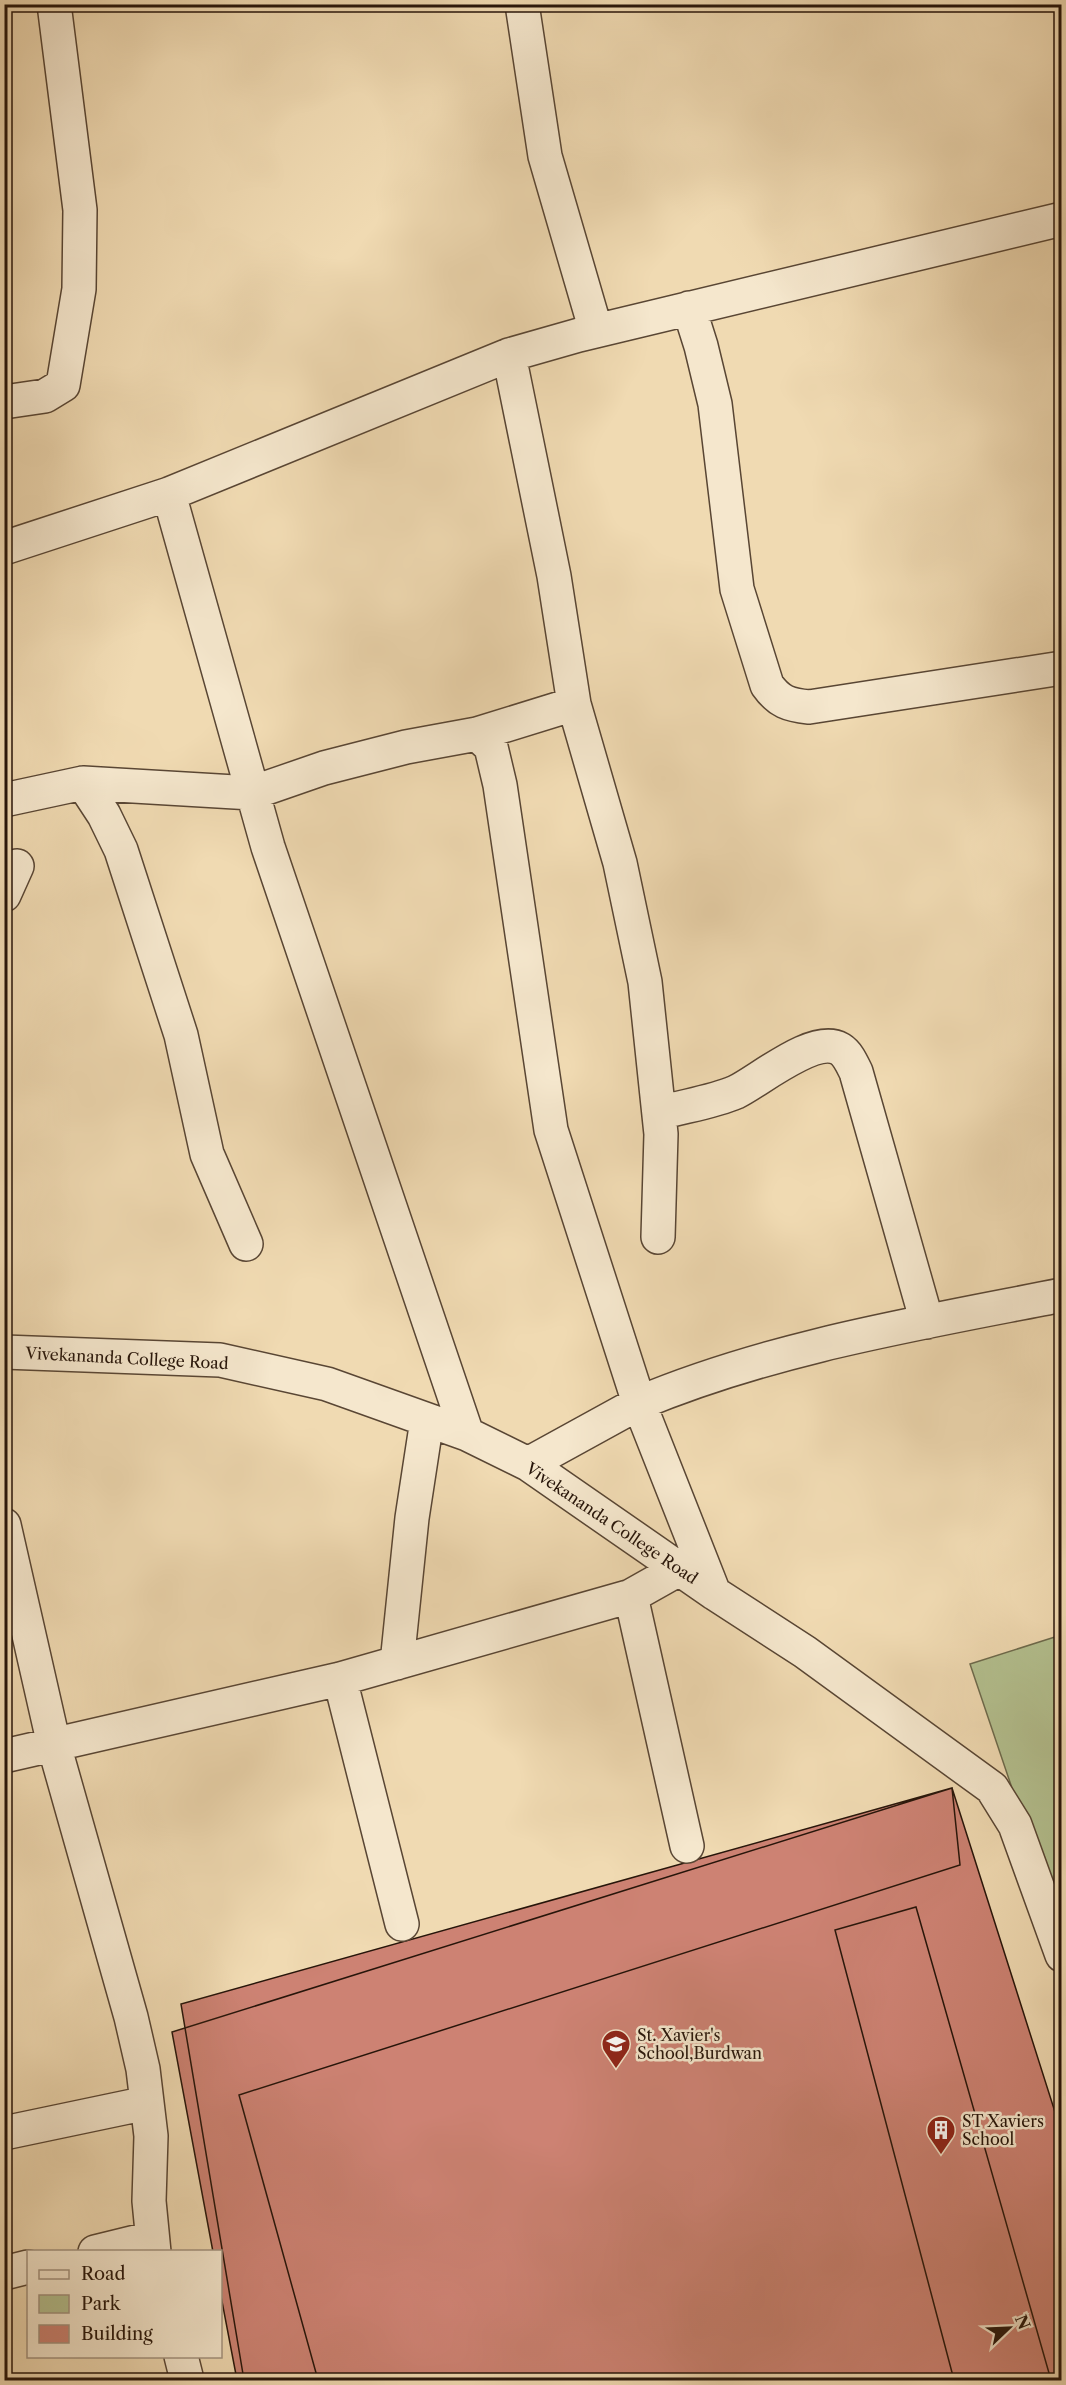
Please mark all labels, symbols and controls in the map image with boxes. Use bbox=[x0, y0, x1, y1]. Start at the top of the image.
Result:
street label: Vivekananda College Road bbox=[24, 1343, 229, 1373]
street label: Vivekananda College Road bbox=[521, 1457, 702, 1588]
place label: St. Xavier's School,Burdwan bbox=[637, 2025, 762, 2063]
school or university icon: St. Xavier's School,Burdwan bbox=[600, 2028, 632, 2070]
place label: ST Xaviers School bbox=[962, 2111, 1044, 2149]
building icon: ST Xaviers School bbox=[925, 2114, 957, 2156]
legend bbox=[27, 2250, 222, 2358]
text: Road bbox=[81, 2263, 126, 2285]
text: Park bbox=[81, 2293, 122, 2315]
north arrow bbox=[979, 2298, 1039, 2358]
text: N bbox=[1011, 2312, 1035, 2333]
text: Building bbox=[81, 2323, 153, 2345]

